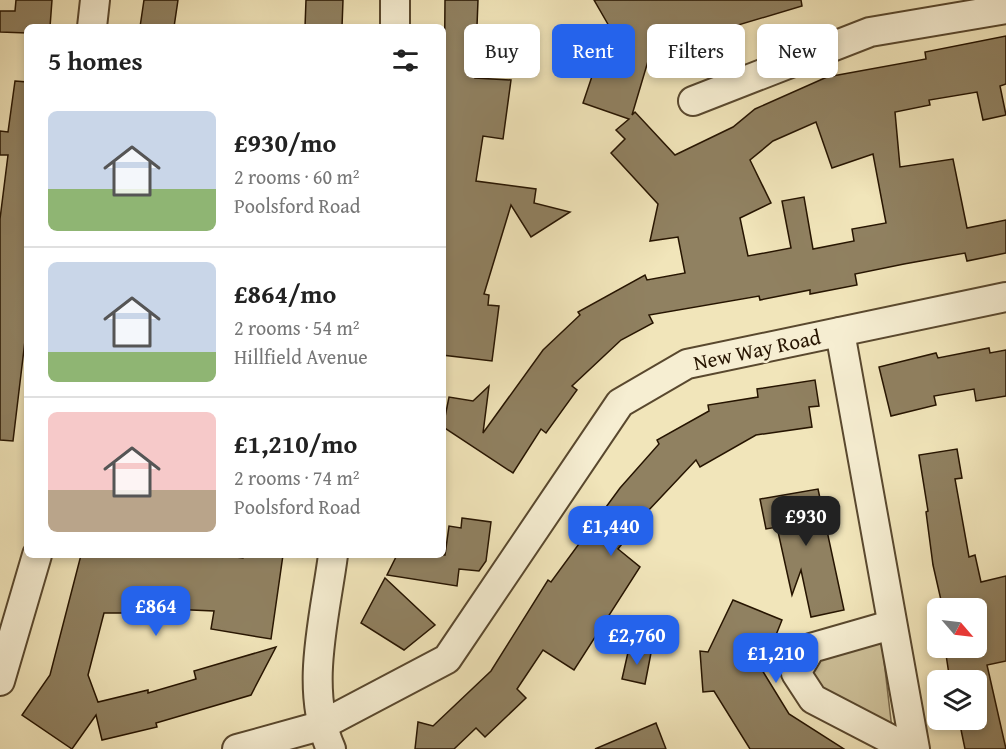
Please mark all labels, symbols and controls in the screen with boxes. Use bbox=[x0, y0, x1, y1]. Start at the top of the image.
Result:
chip: Buy bbox=[464, 24, 540, 78]
chip: Rent bbox=[552, 24, 635, 78]
chip: Filters bbox=[647, 24, 745, 78]
chip: New bbox=[757, 24, 838, 78]
text: 5 homes bbox=[48, 41, 143, 80]
icon: filters bbox=[389, 44, 422, 77]
text: £930/mo bbox=[234, 123, 336, 162]
icon: home bbox=[96, 135, 168, 207]
text: 2 rooms · 60 m² bbox=[234, 162, 360, 191]
text: Poolsford Road bbox=[234, 191, 360, 220]
text: £864/mo bbox=[234, 274, 336, 313]
icon: home bbox=[96, 286, 168, 358]
text: 2 rooms · 54 m² bbox=[234, 313, 360, 342]
street label: New Way Road bbox=[691, 321, 824, 378]
text: Hillfield Avenue bbox=[234, 342, 368, 371]
text: £1,210/mo bbox=[234, 424, 357, 463]
icon: home bbox=[96, 436, 168, 508]
text: 2 rooms · 74 m² bbox=[234, 463, 360, 492]
text: Poolsford Road bbox=[234, 492, 360, 521]
pin: £930 bbox=[770, 496, 842, 547]
text: £930 bbox=[785, 501, 827, 530]
pin: £1,440 bbox=[562, 506, 660, 557]
text: £1,440 bbox=[582, 511, 640, 540]
pin: £864 bbox=[120, 586, 192, 637]
text: £864 bbox=[135, 591, 177, 620]
north arrow bbox=[927, 598, 987, 658]
map controls bbox=[927, 598, 987, 730]
pin: £2,760 bbox=[588, 615, 686, 666]
text: £2,760 bbox=[608, 620, 666, 649]
pin: £1,210 bbox=[727, 633, 825, 684]
text: £1,210 bbox=[747, 638, 805, 667]
button: layers bbox=[927, 670, 987, 730]

